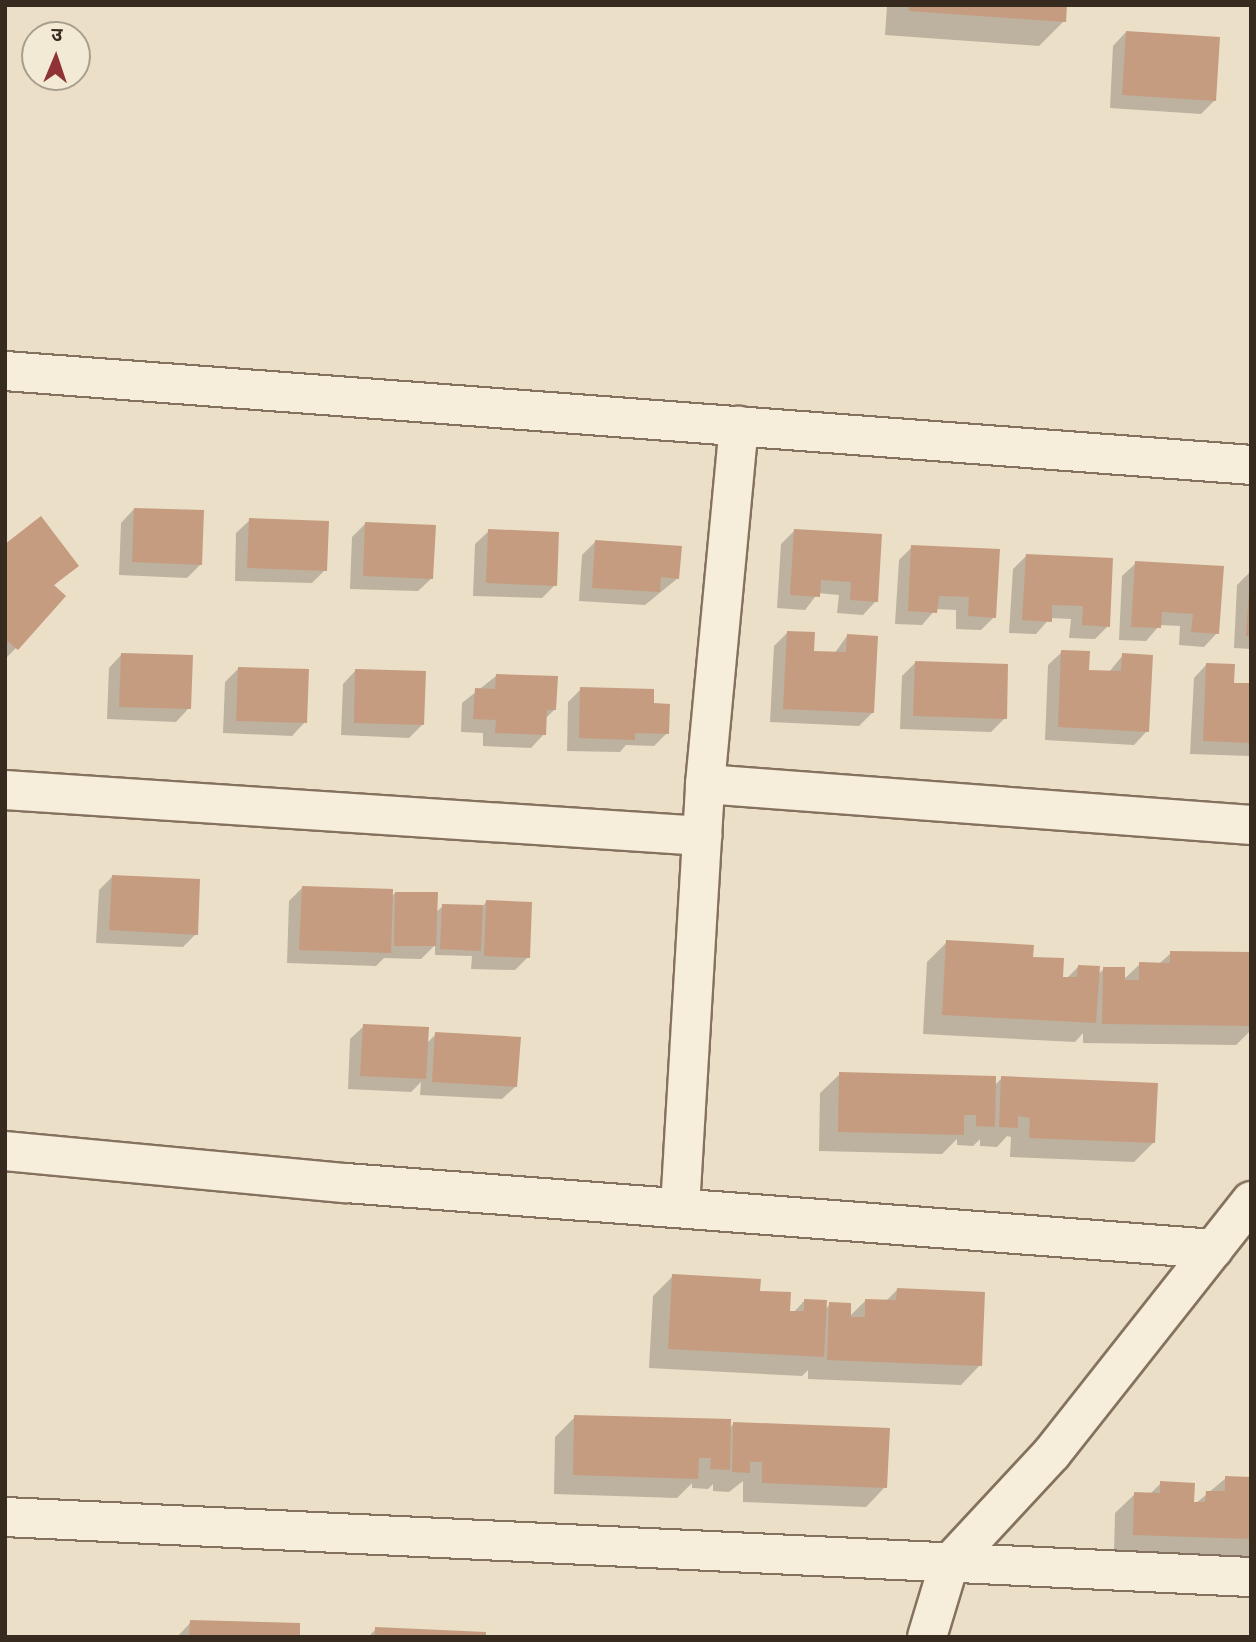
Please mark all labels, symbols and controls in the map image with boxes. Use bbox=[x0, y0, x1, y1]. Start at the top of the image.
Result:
north arrow bbox=[21, 21, 91, 91]
text: उ bbox=[51, 24, 63, 49]

